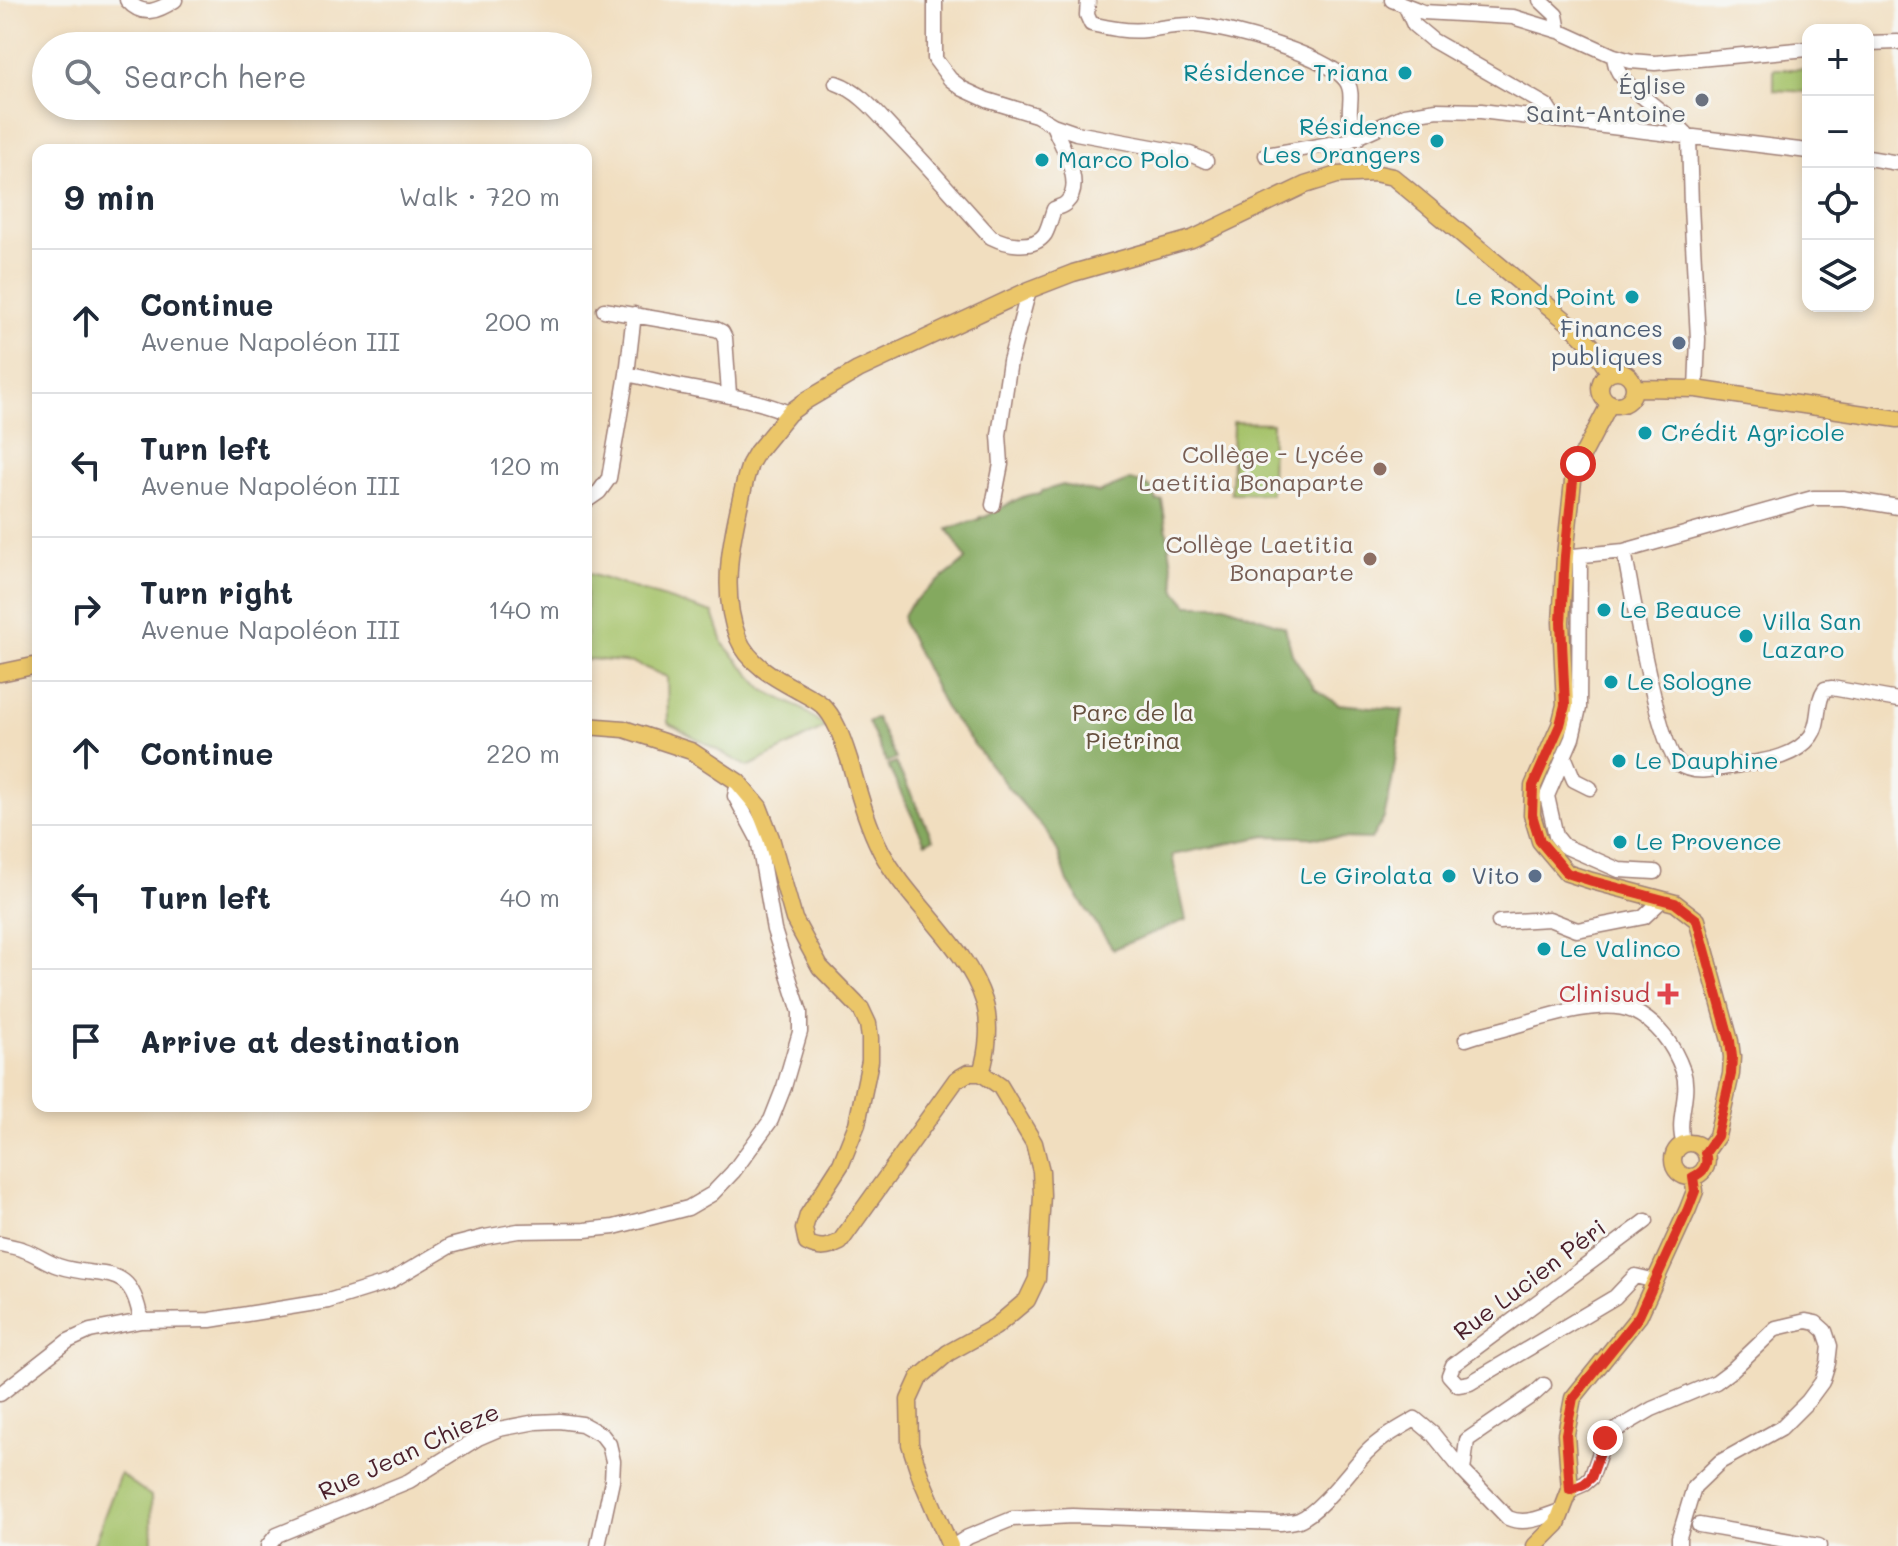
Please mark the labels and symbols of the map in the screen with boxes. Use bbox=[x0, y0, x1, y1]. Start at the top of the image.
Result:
place label: Résidence Triana bbox=[1183, 56, 1389, 87]
marker: Résidence Triana bbox=[1396, 64, 1414, 82]
place label: Église Saint-Antoine bbox=[1526, 69, 1686, 128]
marker: Église Saint-Antoine bbox=[1693, 91, 1711, 109]
place label: Résidence Les Orangers bbox=[1262, 110, 1421, 169]
marker: Résidence Les Orangers bbox=[1428, 132, 1446, 150]
place label: Marco Polo bbox=[1058, 143, 1189, 174]
marker: Marco Polo bbox=[1033, 151, 1051, 169]
place label: Le Rond Point bbox=[1455, 280, 1616, 311]
marker: Le Rond Point bbox=[1623, 288, 1641, 306]
place label: Finances publiques bbox=[1551, 312, 1663, 371]
marker: Finances publiques bbox=[1670, 334, 1688, 352]
place label: Crédit Agricole bbox=[1661, 416, 1845, 447]
marker: Crédit Agricole bbox=[1636, 424, 1654, 442]
place label: Collège - Lycée Laetitia Bonaparte bbox=[1139, 438, 1364, 497]
route start bbox=[1560, 446, 1596, 482]
marker: Collège - Lycée Laetitia Bonaparte bbox=[1371, 460, 1389, 478]
place label: Collège Laetitia Bonaparte bbox=[1166, 528, 1354, 587]
marker: Collège Laetitia Bonaparte bbox=[1361, 550, 1379, 568]
place label: Le Beauce bbox=[1620, 593, 1742, 624]
marker: Le Beauce bbox=[1595, 601, 1613, 619]
place label: Villa San Lazaro bbox=[1762, 605, 1861, 664]
marker: Villa San Lazaro bbox=[1737, 627, 1755, 645]
place label: Le Sologne bbox=[1627, 665, 1752, 696]
marker: Le Sologne bbox=[1602, 673, 1620, 691]
park label: Parc de la Pietrina bbox=[1072, 696, 1194, 755]
place label: Le Dauphine bbox=[1635, 744, 1779, 775]
marker: Le Dauphine bbox=[1610, 752, 1628, 770]
place label: Le Provence bbox=[1636, 825, 1782, 856]
marker: Le Provence bbox=[1611, 833, 1629, 851]
place label: Le Girolata bbox=[1300, 859, 1433, 890]
place label: Vito bbox=[1471, 859, 1519, 890]
marker: Le Girolata bbox=[1440, 867, 1458, 885]
marker: Vito bbox=[1526, 867, 1544, 885]
place label: Le Valinco bbox=[1560, 932, 1681, 963]
marker: Le Valinco bbox=[1535, 940, 1553, 958]
place label: Clinisud bbox=[1559, 977, 1650, 1008]
marker: Clinisud bbox=[1657, 983, 1679, 1005]
street label: Rue Lucien Péri bbox=[1447, 1211, 1612, 1346]
street label: Rue Jean Chieze bbox=[313, 1395, 504, 1506]
route end bbox=[1587, 1420, 1623, 1456]

